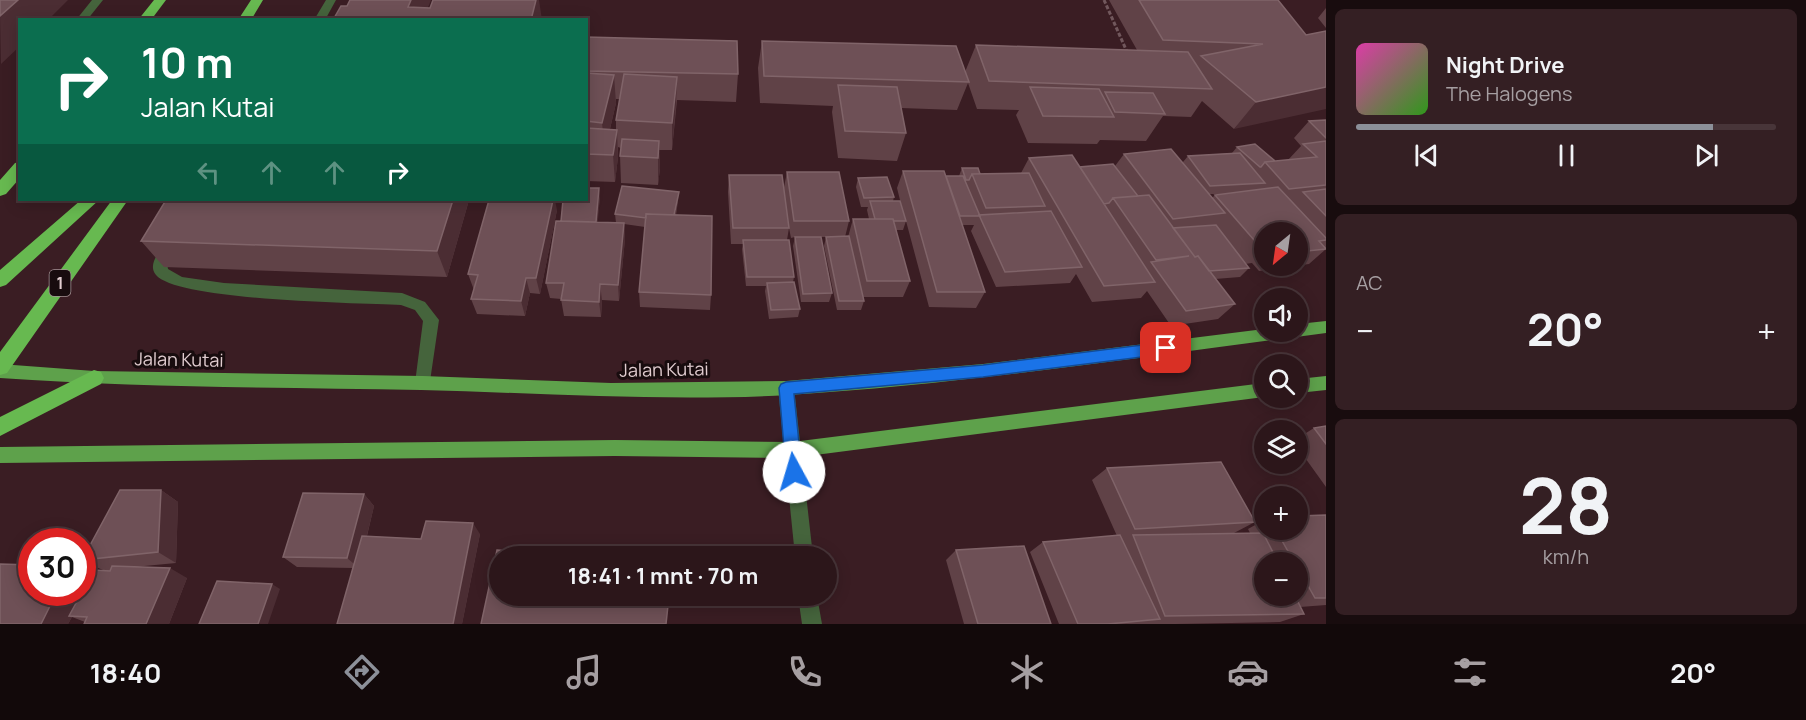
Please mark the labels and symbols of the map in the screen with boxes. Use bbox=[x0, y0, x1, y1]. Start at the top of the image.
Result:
north arrow bbox=[1254, 222, 1308, 276]
road number: 1 bbox=[50, 270, 70, 296]
pin bbox=[1140, 322, 1191, 373]
street label: Jalan Kutai bbox=[134, 346, 224, 372]
street label: Jalan Kutai bbox=[619, 356, 709, 382]
position arrow bbox=[762, 440, 826, 504]
speed limit sign: 30 bbox=[18, 528, 96, 606]

